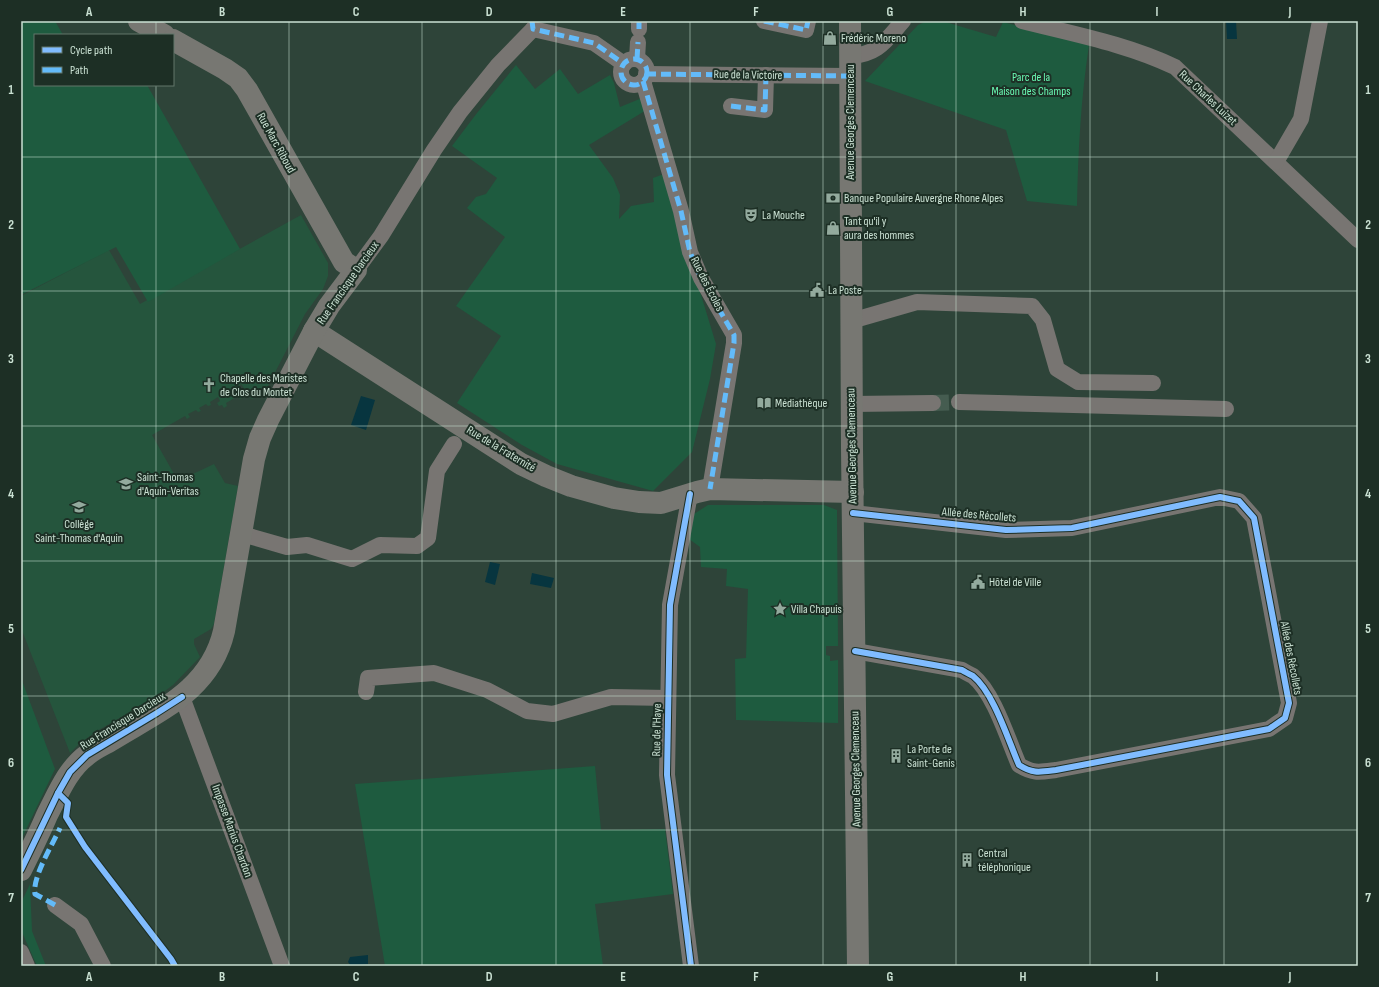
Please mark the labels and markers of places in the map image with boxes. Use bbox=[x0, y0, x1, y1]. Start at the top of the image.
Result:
shop icon: Frédéric Moreno bbox=[822, 30, 838, 46]
place label: Frédéric Moreno bbox=[841, 31, 906, 46]
bank icon: Banque Populaire Auvergne Rhone Alpes bbox=[825, 190, 841, 206]
place label: Banque Populaire Auvergne Rhone Alpes bbox=[844, 191, 1003, 206]
theatre icon: La Mouche bbox=[743, 207, 759, 223]
place label: La Mouche bbox=[762, 208, 805, 223]
place label: Tant qu'il y aura des hommes bbox=[844, 214, 914, 243]
shop icon: Tant qu'il y aura des hommes bbox=[825, 220, 841, 236]
public building icon: La Poste bbox=[809, 282, 825, 298]
place label: La Poste bbox=[828, 283, 862, 298]
place label: Chapelle des Maristes de Clos du Montet bbox=[220, 371, 307, 400]
church icon: Chapelle des Maristes de Clos du Montet bbox=[201, 377, 217, 393]
library icon: Médiathèque bbox=[756, 395, 772, 411]
place label: Médiathèque bbox=[775, 396, 827, 411]
place label: Saint-Thomas d'Aquin-Veritas bbox=[137, 470, 199, 499]
school or university icon: Saint-Thomas d'Aquin-Veritas bbox=[118, 476, 134, 492]
school or university icon: Collège Saint-Thomas d'Aquin bbox=[71, 499, 87, 515]
place label: Collège Saint-Thomas d'Aquin bbox=[35, 517, 123, 546]
public building icon: Hôtel de Ville bbox=[970, 574, 986, 590]
place label: Hôtel de Ville bbox=[989, 575, 1041, 590]
place icon: Villa Chapuis bbox=[772, 601, 788, 617]
place label: Villa Chapuis bbox=[791, 602, 842, 617]
place label: La Porte de Saint-Genis bbox=[907, 742, 955, 771]
building icon: La Porte de Saint-Genis bbox=[888, 748, 904, 764]
place label: Central téléphonique bbox=[978, 846, 1031, 875]
building icon: Central téléphonique bbox=[959, 852, 975, 868]

